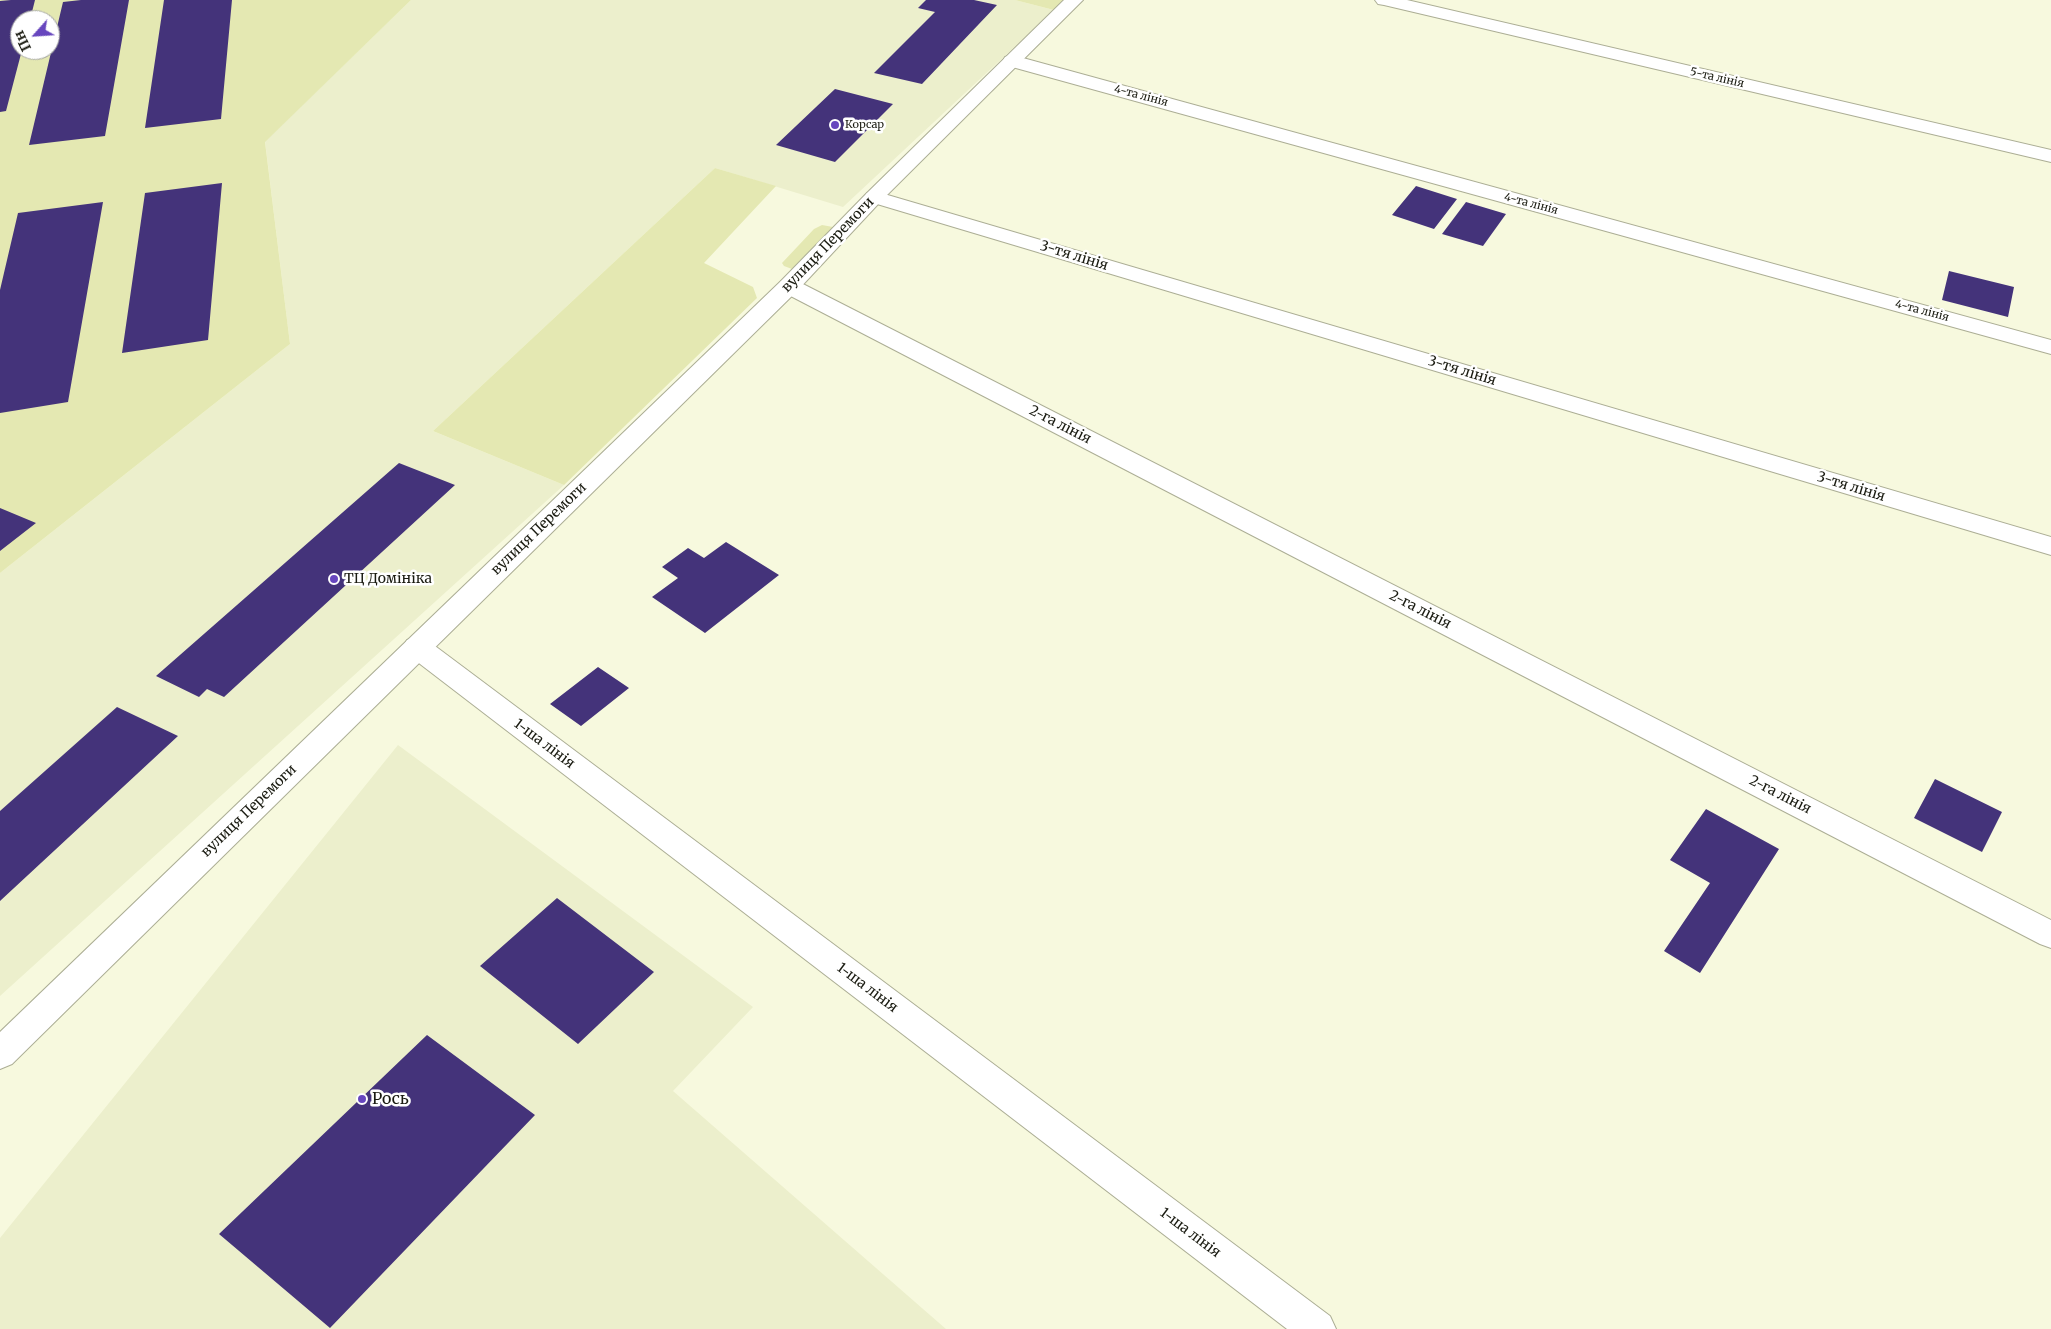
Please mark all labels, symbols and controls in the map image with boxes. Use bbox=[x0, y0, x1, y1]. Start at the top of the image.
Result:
north arrow bbox=[10, 10, 60, 60]
text: Пн bbox=[10, 28, 35, 55]
street label: 5-та лінія bbox=[1689, 65, 1745, 91]
street label: 4-та лінія bbox=[1113, 82, 1169, 110]
place label: Корсар bbox=[845, 118, 884, 132]
marker: Корсар bbox=[829, 119, 841, 131]
street label: 4-та лінія bbox=[1503, 190, 1559, 218]
street label: вулиця Перемоги bbox=[778, 194, 878, 296]
street label: 3-тя лінія bbox=[1038, 238, 1110, 274]
street label: 4-та лінія bbox=[1894, 297, 1950, 325]
street label: 3-тя лінія bbox=[1426, 353, 1498, 389]
street label: 2-га лінія bbox=[1026, 402, 1094, 448]
street label: 3-тя лінія bbox=[1815, 469, 1887, 505]
street label: вулиця Перемоги bbox=[488, 479, 590, 579]
place label: ТЦ Домініка bbox=[344, 571, 432, 587]
marker: ТЦ Домініка bbox=[328, 573, 340, 585]
street label: 2-га лінія bbox=[1386, 587, 1454, 633]
street label: 1-ша лінія bbox=[510, 716, 578, 772]
street label: вулиця Перемоги bbox=[198, 761, 300, 861]
street label: 2-га лінія bbox=[1746, 772, 1814, 818]
street label: 1-ша лінія bbox=[833, 960, 901, 1016]
place label: Рось bbox=[372, 1089, 409, 1109]
marker: Рось bbox=[356, 1093, 368, 1105]
street label: 1-ша лінія bbox=[1156, 1205, 1224, 1261]

